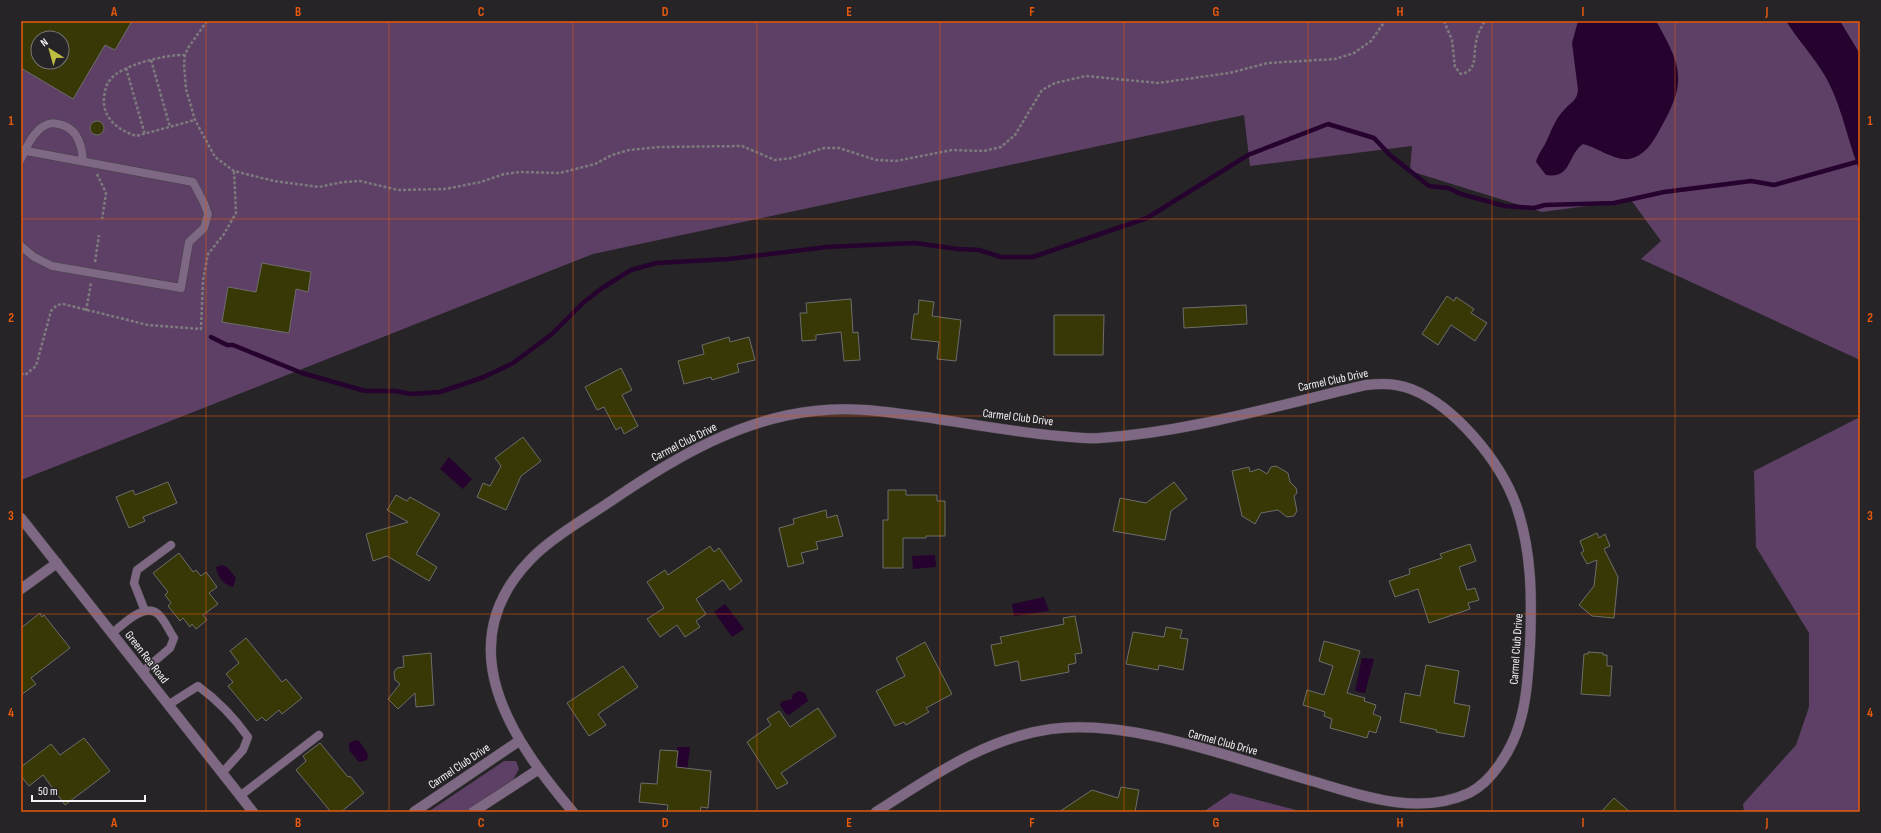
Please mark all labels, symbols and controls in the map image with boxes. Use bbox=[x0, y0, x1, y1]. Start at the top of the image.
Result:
text: A bbox=[110, 4, 118, 20]
text: B bbox=[295, 4, 301, 20]
text: C bbox=[478, 4, 485, 20]
text: D bbox=[662, 4, 669, 20]
text: E bbox=[846, 4, 852, 20]
text: F bbox=[1029, 4, 1035, 20]
text: G bbox=[1213, 4, 1220, 20]
text: H bbox=[1397, 4, 1404, 20]
text: I bbox=[1582, 4, 1585, 20]
text: J bbox=[1765, 4, 1769, 20]
north arrow bbox=[30, 30, 70, 70]
text: N bbox=[38, 35, 51, 49]
text: 1 bbox=[8, 113, 14, 129]
text: 1 bbox=[1867, 113, 1873, 129]
text: 2 bbox=[8, 310, 14, 326]
text: 2 bbox=[1867, 310, 1873, 326]
street label: Carmel Club Drive bbox=[1297, 366, 1370, 395]
street label: Carmel Club Drive bbox=[982, 406, 1054, 429]
street label: Carmel Club Drive bbox=[649, 420, 720, 465]
text: 3 bbox=[8, 508, 14, 524]
text: 3 bbox=[1867, 508, 1873, 524]
street label: Carmel Club Drive bbox=[1507, 613, 1526, 685]
street label: Green Rea Road bbox=[121, 628, 172, 687]
text: 4 bbox=[8, 705, 14, 721]
text: 4 bbox=[1867, 705, 1873, 721]
street label: Carmel Club Drive bbox=[1187, 726, 1259, 759]
street label: Carmel Club Drive bbox=[426, 740, 493, 793]
scale bar bbox=[32, 777, 145, 803]
text: 50 m bbox=[38, 784, 58, 799]
text: A bbox=[110, 815, 118, 831]
text: B bbox=[295, 815, 301, 831]
text: C bbox=[478, 815, 485, 831]
text: D bbox=[662, 815, 669, 831]
text: E bbox=[846, 815, 852, 831]
text: F bbox=[1029, 815, 1035, 831]
text: G bbox=[1213, 815, 1220, 831]
text: H bbox=[1397, 815, 1404, 831]
text: I bbox=[1582, 815, 1585, 831]
text: J bbox=[1765, 815, 1769, 831]

